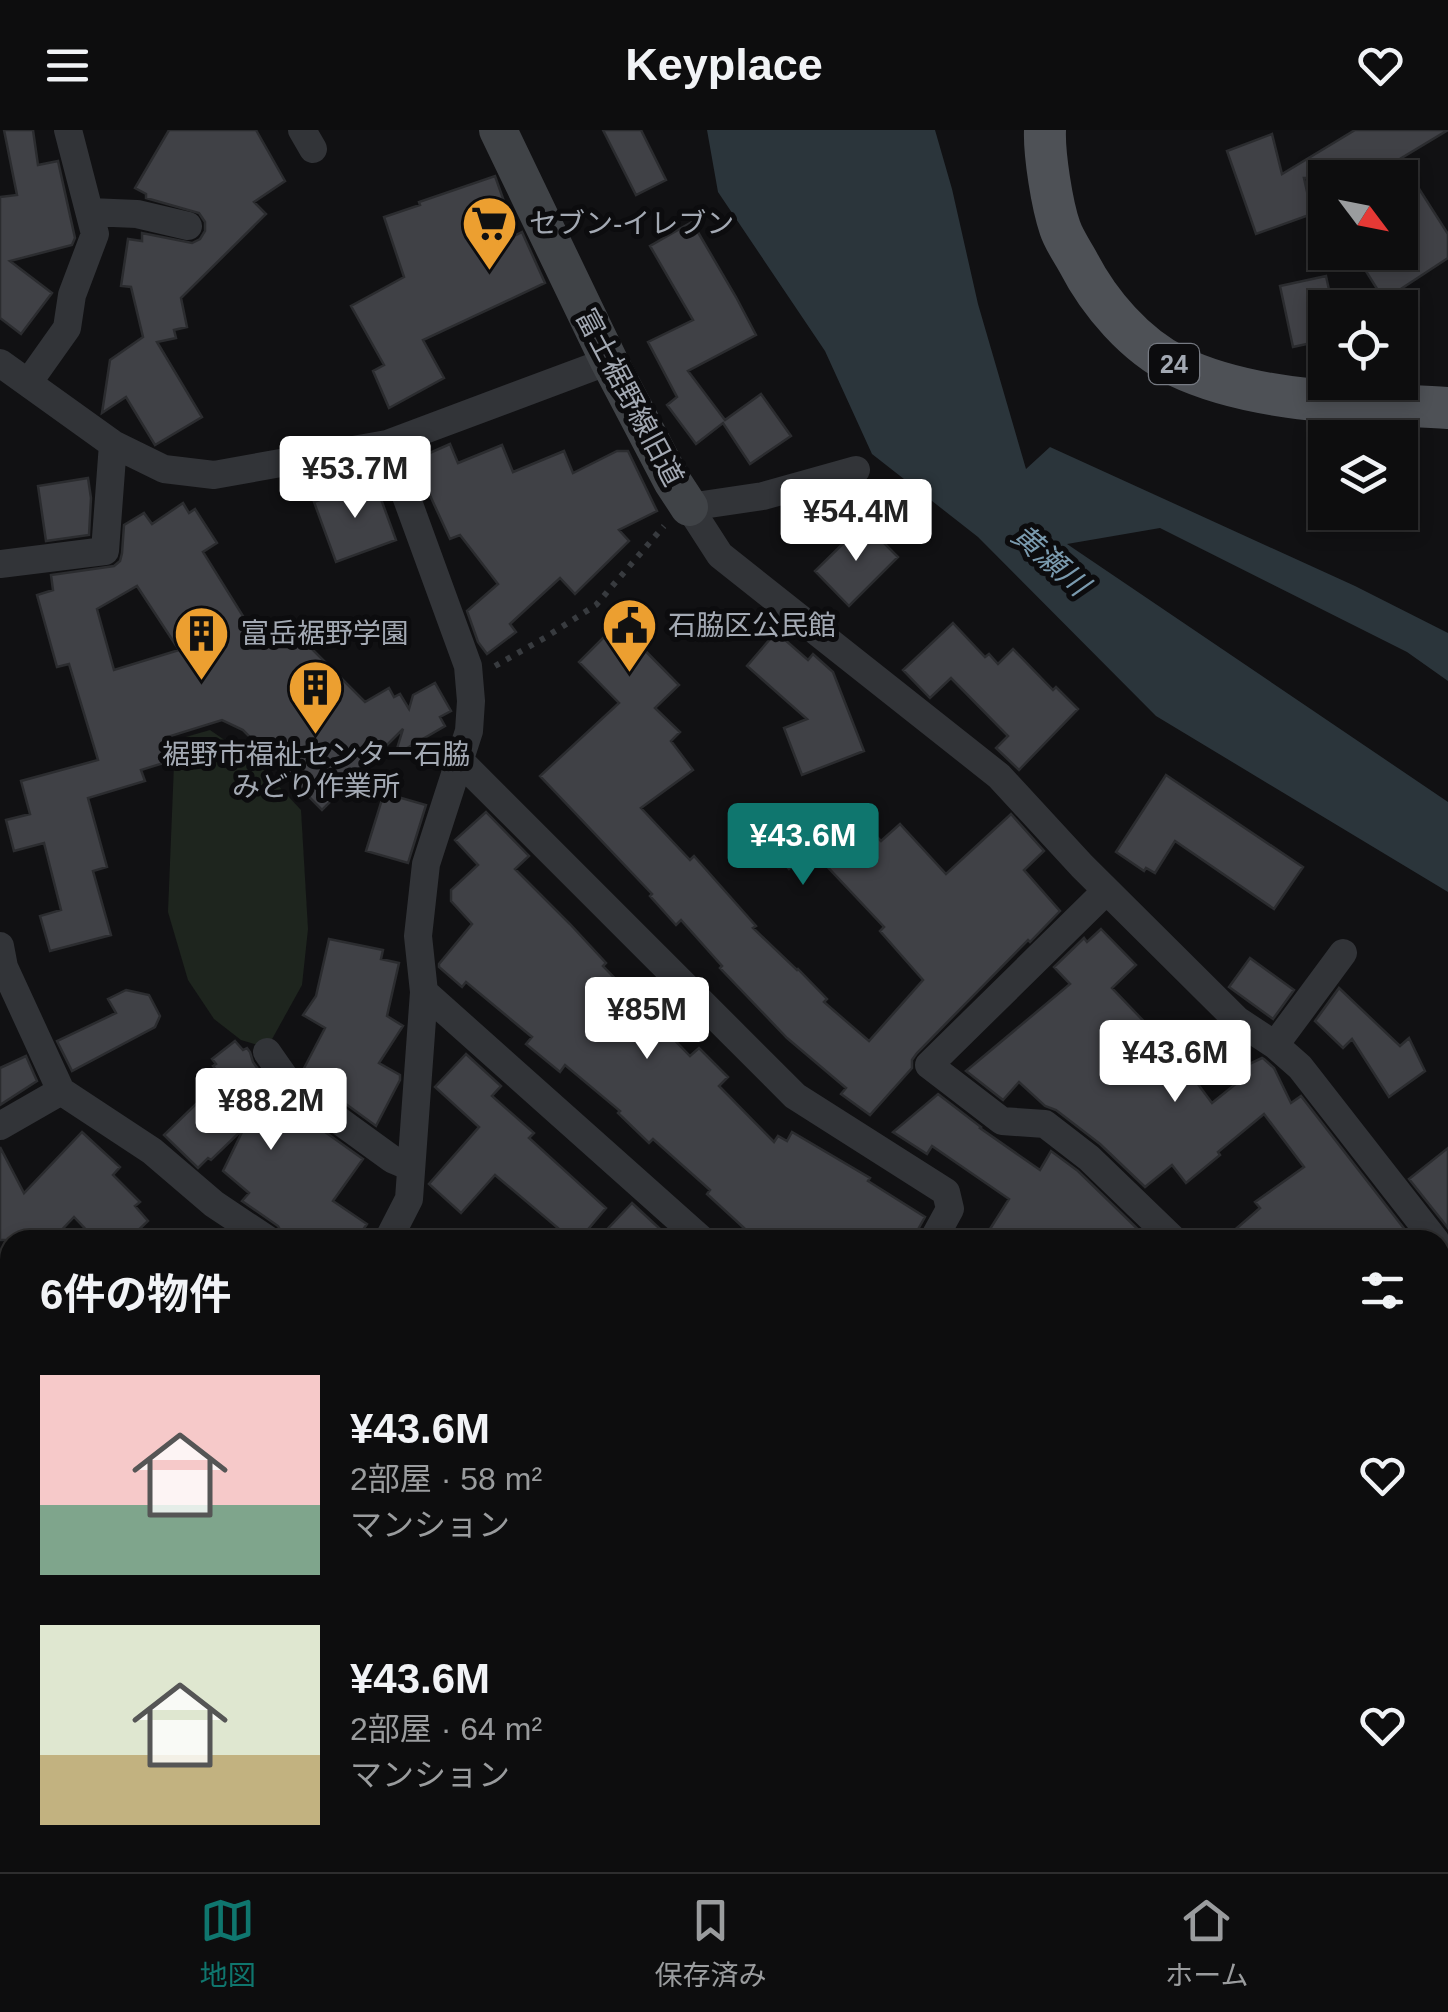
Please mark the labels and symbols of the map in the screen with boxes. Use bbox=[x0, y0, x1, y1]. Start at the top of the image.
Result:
north arrow bbox=[1308, 160, 1418, 270]
supermarket icon: セブン-イレブン bbox=[460, 193, 520, 272]
place label: セブン-イレブン bbox=[529, 208, 734, 239]
street label: 富士裾野線旧道 bbox=[570, 303, 689, 491]
road number: 24 bbox=[1149, 344, 1199, 384]
pin: ¥53.7M bbox=[274, 436, 436, 521]
pin: ¥54.4M bbox=[775, 479, 937, 564]
water label: 黄瀬川 bbox=[1006, 518, 1097, 604]
public building icon: 石脇区公民館 bbox=[599, 595, 659, 674]
building icon: 富岳裾野学園 bbox=[172, 603, 232, 682]
place label: 石脇区公民館 bbox=[668, 610, 836, 641]
place label: 富岳裾野学園 bbox=[241, 618, 409, 649]
building icon: 裾野市福祉センター石脇 みどり作業所 bbox=[286, 658, 346, 737]
place label: 裾野市福祉センター石脇 みどり作業所 bbox=[162, 739, 470, 802]
pin: ¥43.6M bbox=[722, 803, 884, 888]
pin: ¥85M bbox=[588, 977, 706, 1062]
pin: ¥43.6M bbox=[1094, 1020, 1256, 1105]
pin: ¥88.2M bbox=[190, 1068, 352, 1153]

